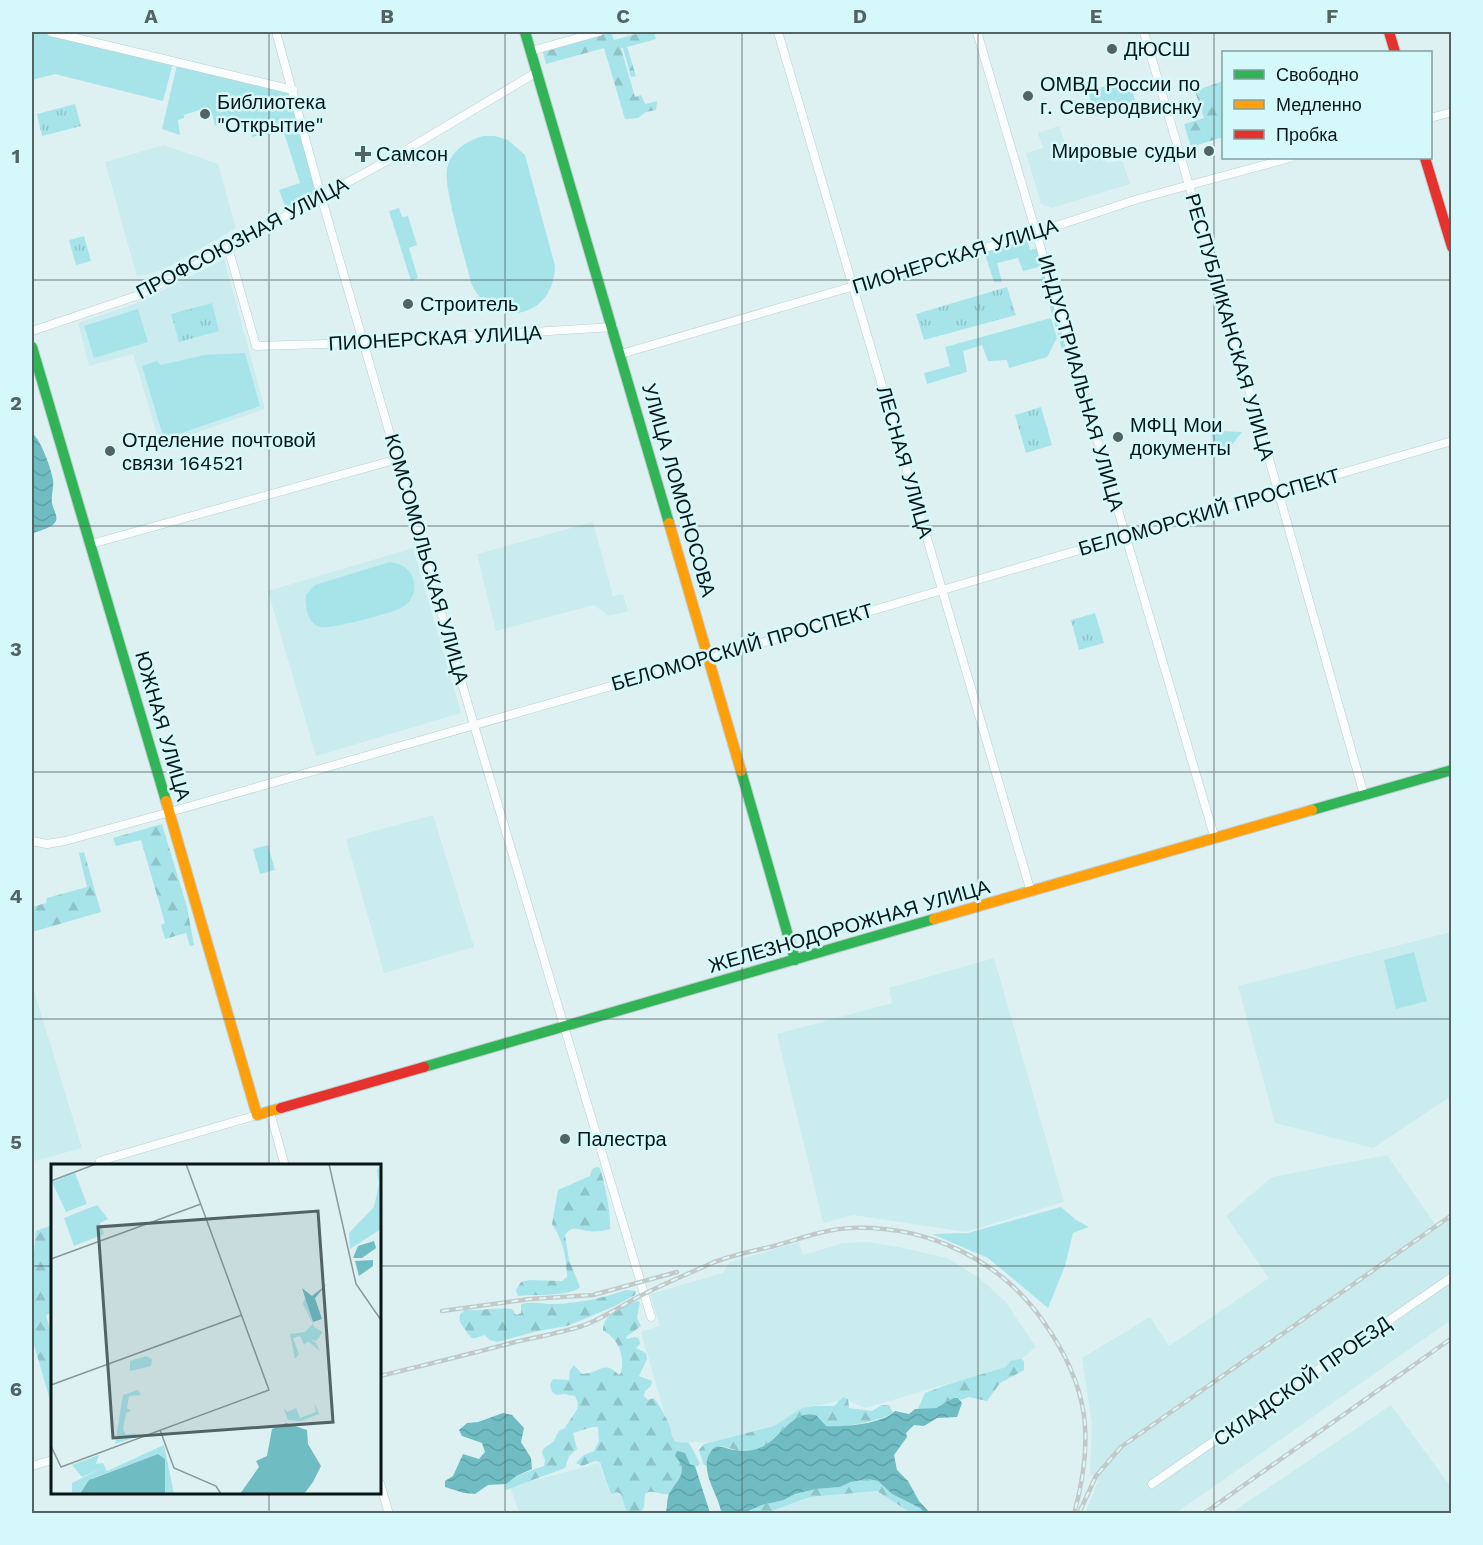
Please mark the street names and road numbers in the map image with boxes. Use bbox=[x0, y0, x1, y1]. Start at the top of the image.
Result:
street label: ПРОФСОЮЗНАЯ УЛИЦА bbox=[132, 172, 353, 304]
street label: РЕСПУБЛИКАНСКАЯ УЛИЦА bbox=[1180, 191, 1280, 464]
street label: ПИОНЕРСКАЯ УЛИЦА bbox=[849, 213, 1061, 299]
street label: ИНДУСТРИАЛЬНАЯ УЛИЦА bbox=[1033, 252, 1129, 515]
street label: ПИОНЕРСКАЯ УЛИЦА bbox=[328, 320, 543, 356]
street label: УЛИЦА ЛОМОНОСОВА bbox=[637, 380, 721, 600]
street label: ЛЕСНАЯ УЛИЦА bbox=[872, 383, 938, 542]
street label: КОМСОМОЛЬСКАЯ УЛИЦА bbox=[380, 431, 474, 688]
street label: БЕЛОМОРСКИЙ ПРОСПЕКТ bbox=[1075, 463, 1343, 561]
street label: БЕЛОМОРСКИЙ ПРОСПЕКТ bbox=[608, 598, 876, 696]
street label: ЮЖНАЯ УЛИЦА bbox=[130, 648, 196, 804]
street label: ЖЕЛЕЗНОДОРОЖНАЯ УЛИЦА bbox=[705, 874, 993, 978]
street label: СКЛАДСКОЙ ПРОЕЗД bbox=[1209, 1310, 1396, 1451]

